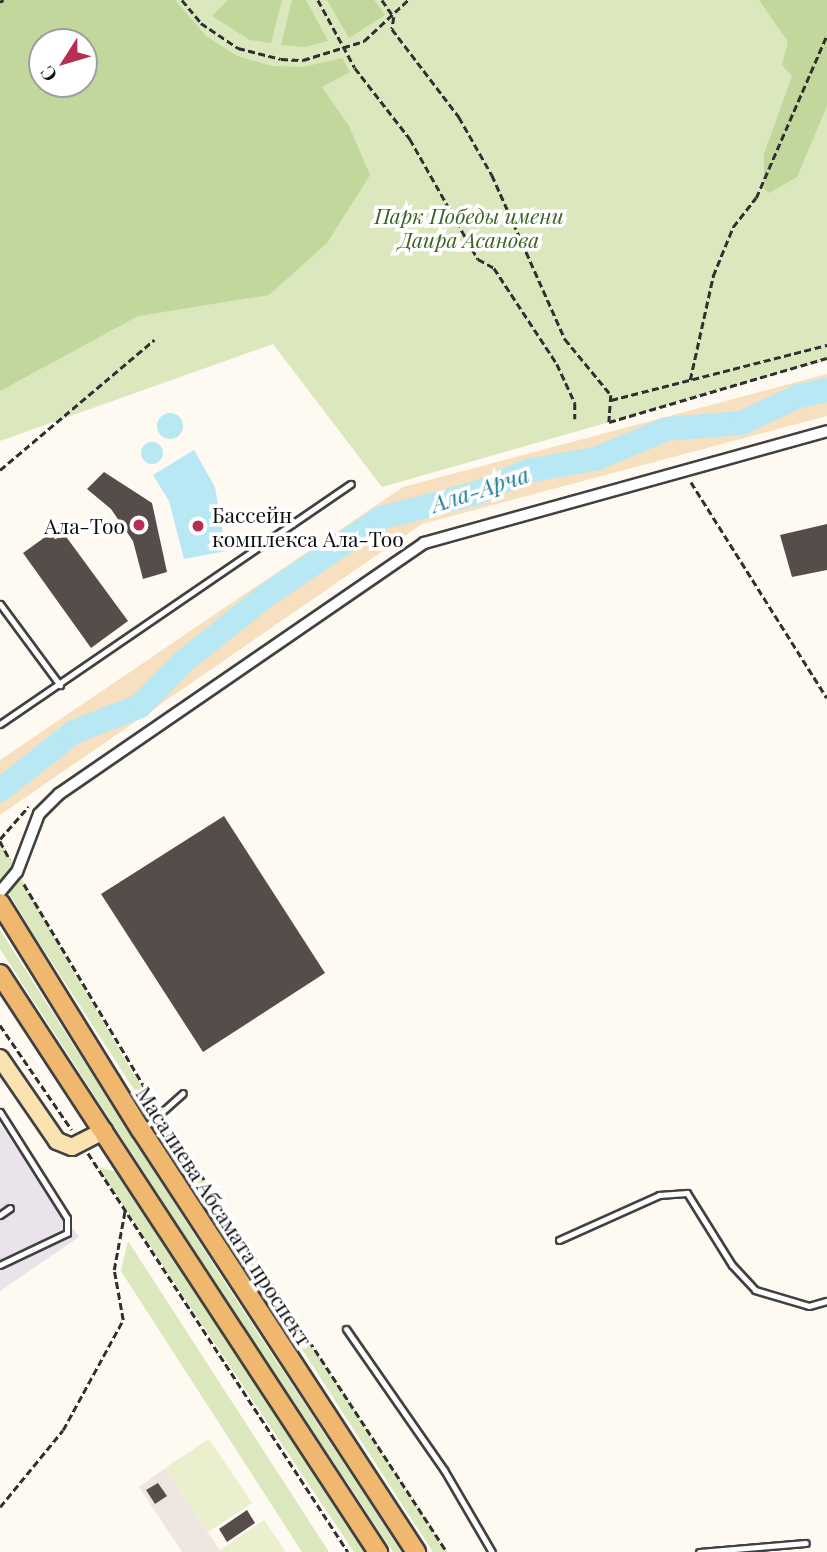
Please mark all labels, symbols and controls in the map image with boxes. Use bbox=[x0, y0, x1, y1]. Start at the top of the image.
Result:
north arrow bbox=[28, 28, 98, 98]
text: С bbox=[33, 61, 62, 88]
park label: Парк Победы имени Даира Асанова bbox=[374, 202, 564, 252]
water label: Ала-Арча bbox=[428, 460, 532, 518]
place label: Бассейн комплекса Ала-Тоо bbox=[212, 501, 404, 551]
place label: Ала-Тоо bbox=[44, 512, 125, 538]
marker: Ала-Тоо bbox=[131, 517, 147, 533]
marker: Бассейн комплекса Ала-Тоо bbox=[190, 518, 206, 534]
street label: Масалиева Абсамата проспект bbox=[132, 1082, 318, 1350]

